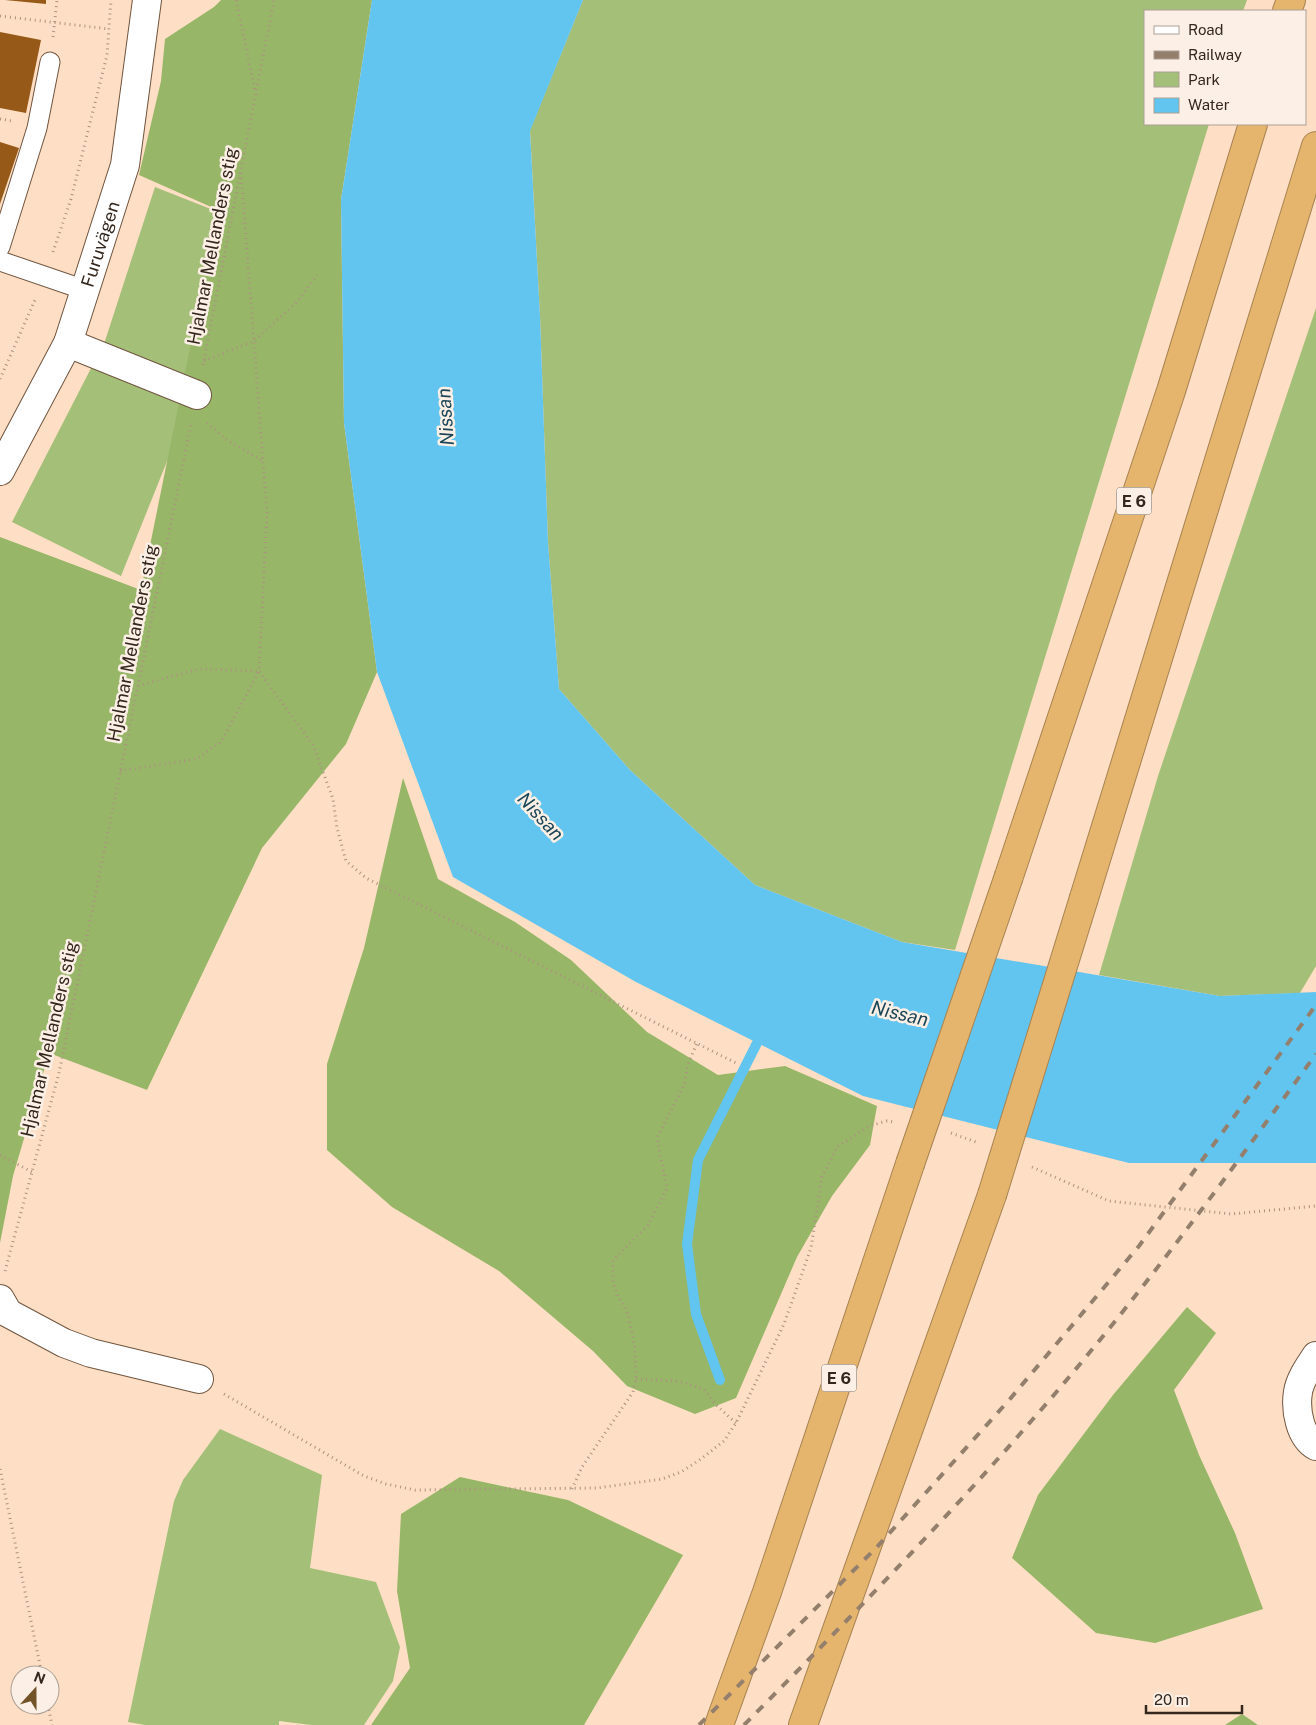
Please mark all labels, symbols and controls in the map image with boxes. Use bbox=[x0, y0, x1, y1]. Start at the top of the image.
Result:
legend bbox=[1144, 10, 1306, 125]
text: Road bbox=[1188, 21, 1224, 38]
text: Railway bbox=[1188, 46, 1242, 63]
text: Park bbox=[1188, 71, 1220, 88]
text: Water bbox=[1188, 96, 1230, 113]
street label: Hjalmar Mellanders stig bbox=[183, 146, 241, 346]
street label: Furuvägen bbox=[76, 198, 123, 289]
water label: Nissan bbox=[432, 387, 458, 447]
road number: E 6 bbox=[1116, 488, 1152, 514]
street label: Hjalmar Mellanders stig bbox=[103, 543, 161, 743]
water label: Nissan bbox=[513, 787, 569, 845]
street label: Hjalmar Mellanders stig bbox=[16, 939, 82, 1139]
water label: Nissan bbox=[869, 996, 931, 1030]
road number: E 6 bbox=[822, 1365, 856, 1392]
north arrow bbox=[10, 1665, 60, 1715]
text: N bbox=[32, 1668, 48, 1687]
scale bar bbox=[1146, 1682, 1242, 1714]
text: 20 m bbox=[1154, 1691, 1189, 1708]

